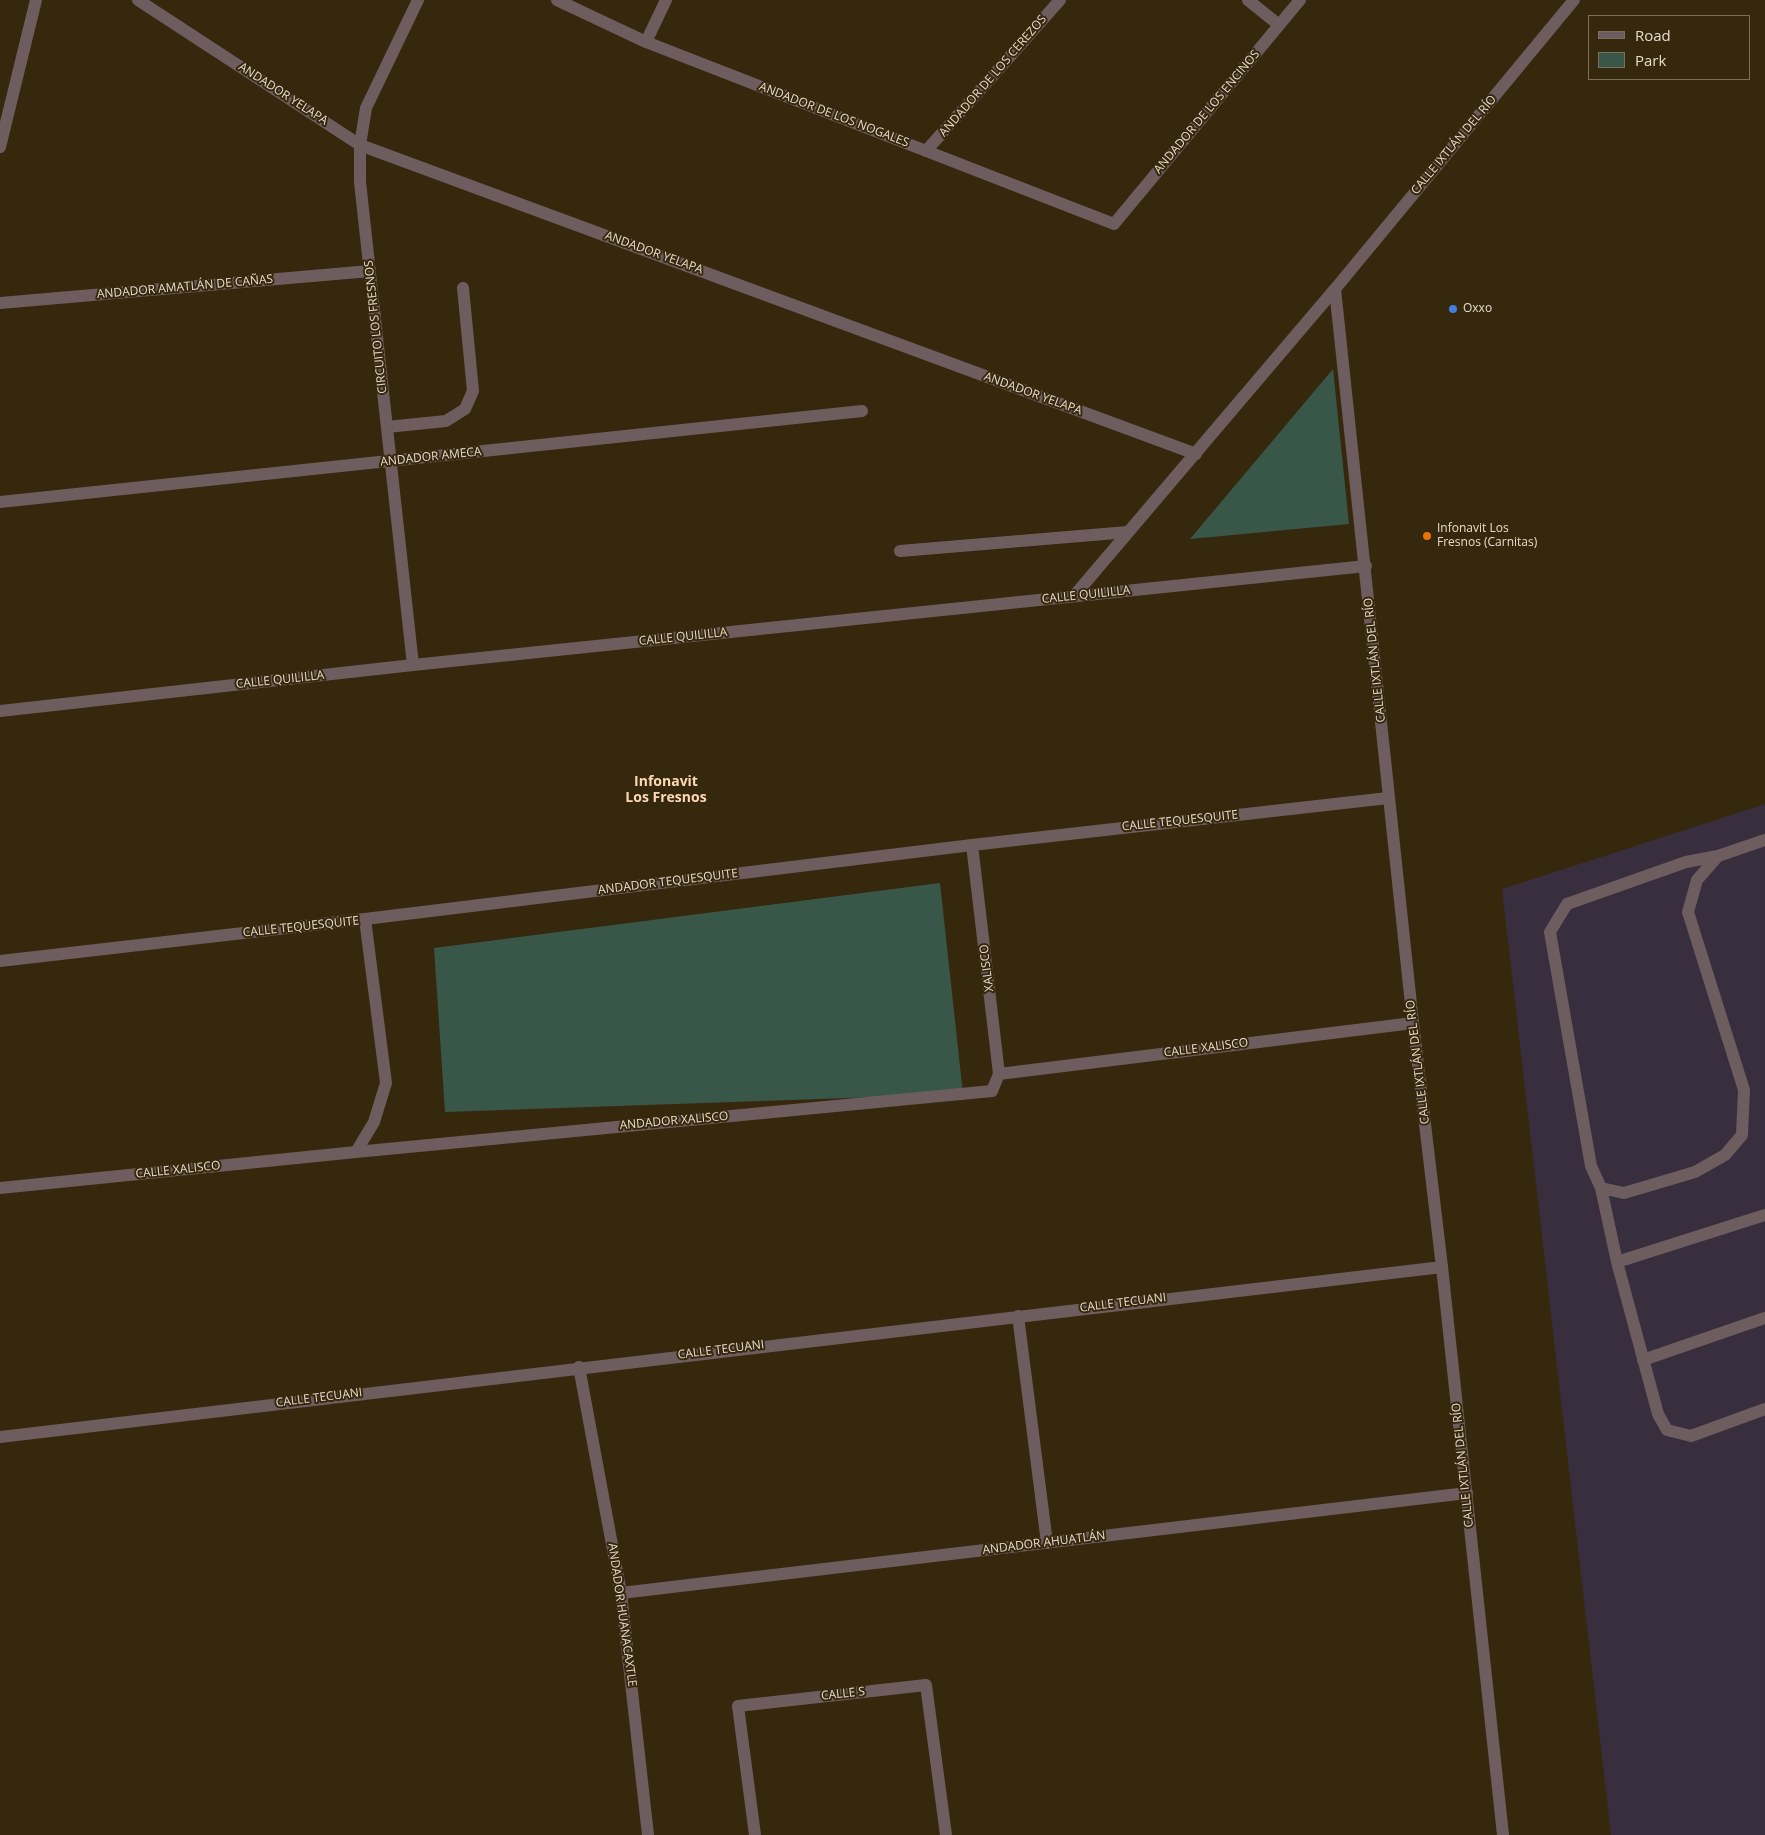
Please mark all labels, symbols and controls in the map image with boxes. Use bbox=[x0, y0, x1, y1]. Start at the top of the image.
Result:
street label: ANDADOR DE LOS CEREZOS bbox=[936, 12, 1050, 140]
legend bbox=[1588, 15, 1750, 80]
text: Road bbox=[1635, 25, 1671, 45]
street label: ANDADOR DE LOS ENCINOS bbox=[1151, 47, 1263, 177]
text: Park bbox=[1635, 50, 1666, 70]
street label: ANDADOR YELAPA bbox=[236, 60, 330, 128]
street label: ANDADOR DE LOS NOGALES bbox=[757, 80, 911, 150]
street label: CALLE IXTLÁN DEL RÍO bbox=[1408, 92, 1500, 198]
street label: ANDADOR YELAPA bbox=[603, 229, 705, 277]
street label: CIRCUITO LOS FRESNOS bbox=[362, 260, 390, 394]
street label: ANDADOR AMATLÁN DE CAÑAS bbox=[96, 272, 274, 302]
place label: Oxxo bbox=[1463, 302, 1492, 316]
marker: Oxxo bbox=[1447, 303, 1459, 315]
street label: ANDADOR YELAPA bbox=[982, 370, 1084, 418]
street label: ANDADOR AMECA bbox=[380, 445, 482, 469]
place label: Infonavit Los Fresnos (Carnitas) bbox=[1437, 522, 1537, 550]
marker: Infonavit Los Fresnos (Carnitas) bbox=[1421, 530, 1433, 542]
street label: CALLE QUILILLA bbox=[1041, 583, 1131, 607]
street label: CALLE IXTLÁN DEL RÍO bbox=[1361, 597, 1389, 723]
street label: CALLE QUILILLA bbox=[638, 625, 728, 649]
street label: CALLE QUILILLA bbox=[235, 668, 325, 692]
district label: Infonavit Los Fresnos bbox=[625, 774, 707, 806]
street label: CALLE TEQUESQUITE bbox=[1121, 808, 1239, 834]
street label: ANDADOR TEQUESQUITE bbox=[597, 866, 739, 898]
street label: CALLE TEQUESQUITE bbox=[242, 914, 360, 940]
street label: XALISCO bbox=[977, 943, 997, 993]
street label: CALLE IXTLÁN DEL RÍO bbox=[1403, 999, 1433, 1125]
street label: CALLE XALISCO bbox=[1163, 1036, 1249, 1060]
street label: ANDADOR XALISCO bbox=[619, 1109, 729, 1133]
street label: CALLE XALISCO bbox=[135, 1158, 221, 1182]
street label: CALLE TECUANI bbox=[1079, 1291, 1167, 1315]
street label: CALLE TECUANI bbox=[677, 1338, 765, 1362]
street label: CALLE TECUANI bbox=[275, 1386, 363, 1410]
street label: CALLE IXTLÁN DEL RÍO bbox=[1449, 1402, 1477, 1528]
street label: ANDADOR AHUATLÁN bbox=[982, 1528, 1106, 1558]
street label: ANDADOR HUANACAXTLE bbox=[605, 1542, 639, 1688]
street label: CALLE S bbox=[820, 1685, 866, 1703]

